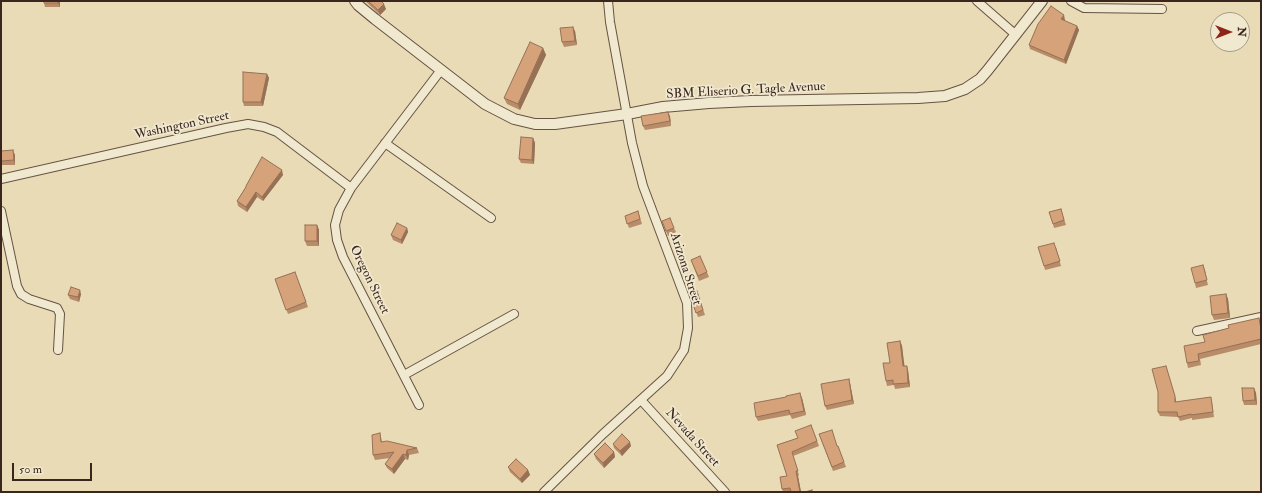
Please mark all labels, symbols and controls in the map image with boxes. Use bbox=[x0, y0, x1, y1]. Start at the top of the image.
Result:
north arrow bbox=[1210, 12, 1250, 52]
text: N bbox=[1235, 27, 1248, 37]
street label: SBM Eliserio G. Tagle Avenue bbox=[666, 79, 826, 103]
street label: Washington Street bbox=[133, 108, 231, 144]
street label: Arizona Street bbox=[666, 231, 704, 307]
street label: Oregon Street bbox=[346, 243, 392, 317]
street label: Nevada Street bbox=[662, 405, 722, 471]
scale bar bbox=[14, 455, 94, 481]
text: 50 m bbox=[19, 462, 42, 477]

